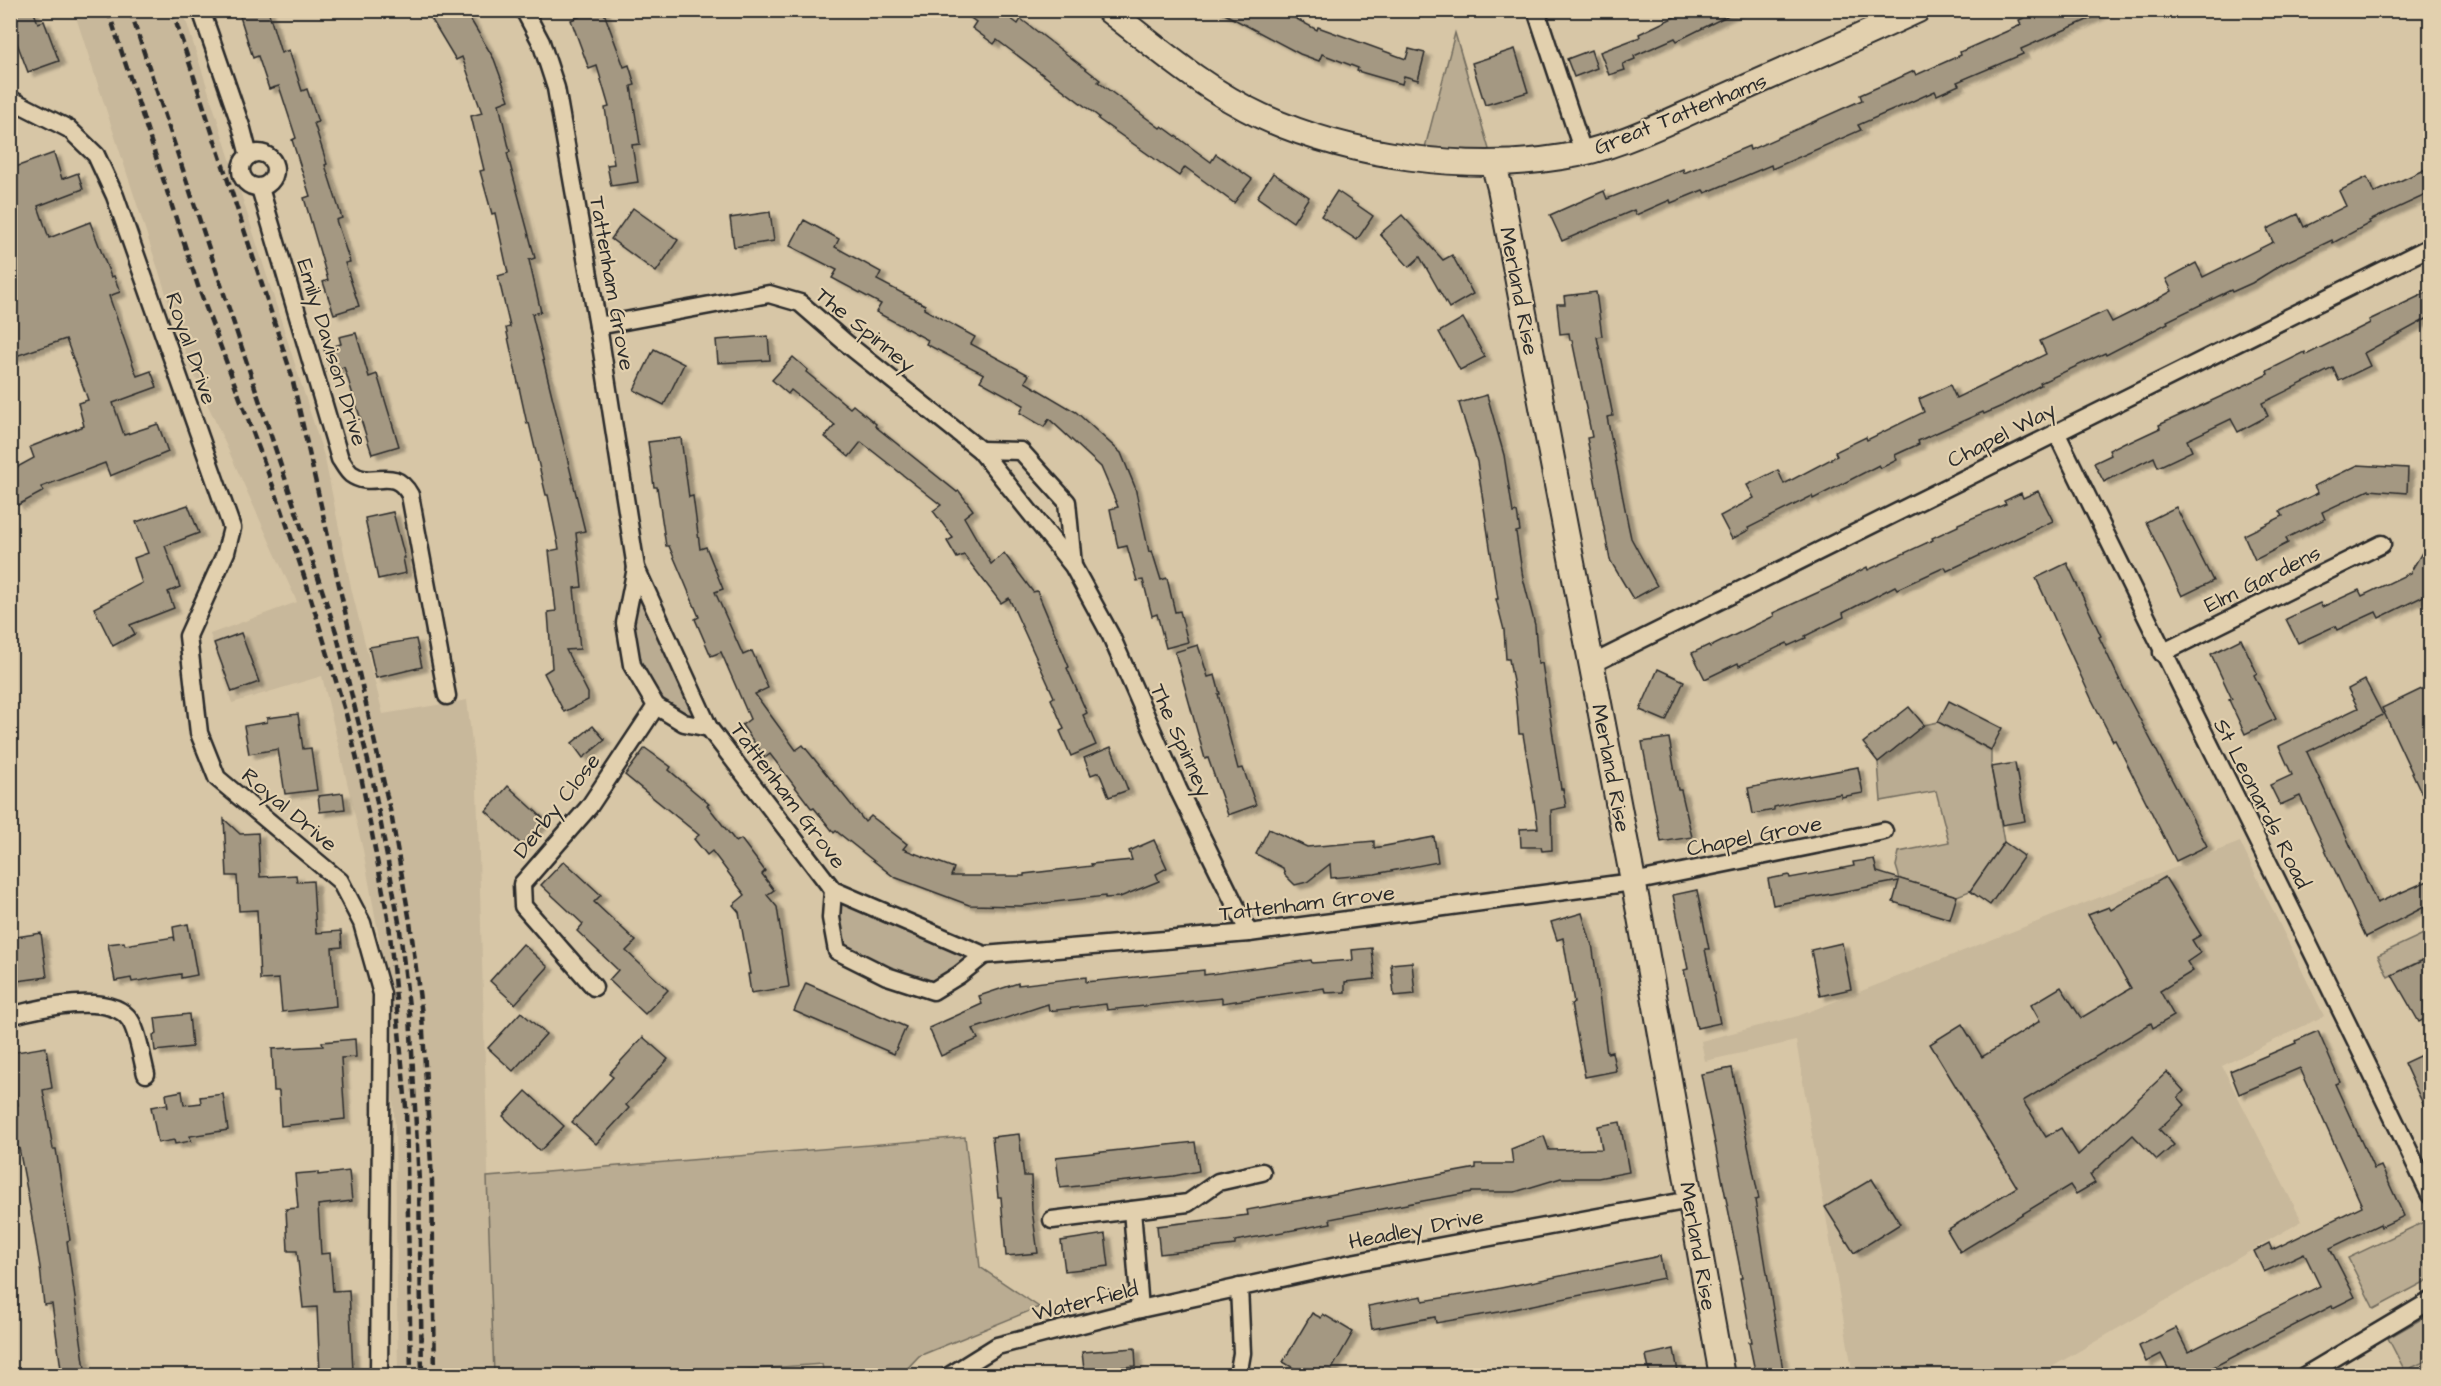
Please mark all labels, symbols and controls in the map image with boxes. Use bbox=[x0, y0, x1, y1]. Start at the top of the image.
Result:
street label: Great Tattenhams bbox=[1589, 66, 1772, 163]
street label: Tattenham Grove bbox=[581, 194, 642, 373]
street label: Merland Rise bbox=[1491, 225, 1546, 358]
street label: Emily Davison Drive bbox=[287, 255, 375, 450]
street label: The Spinney bbox=[808, 280, 922, 381]
street label: Royal Drive bbox=[156, 288, 224, 409]
street label: Chapel Way bbox=[1942, 395, 2062, 477]
street label: Elm Gardens bbox=[2199, 538, 2326, 621]
street label: The Spinney bbox=[1141, 679, 1219, 803]
street label: Merland Rise bbox=[1583, 702, 1638, 835]
street label: St Leonards Road bbox=[2205, 713, 2318, 894]
street label: Tattenham Grove bbox=[722, 716, 853, 876]
street label: Derby Close bbox=[506, 747, 609, 866]
street label: Royal Drive bbox=[234, 761, 344, 860]
street label: Chapel Grove bbox=[1684, 808, 1825, 865]
street label: Tattenham Grove bbox=[1218, 877, 1397, 930]
street label: Merland Rise bbox=[1671, 1180, 1724, 1313]
street label: Headley Drive bbox=[1346, 1201, 1487, 1259]
street label: Waterfield bbox=[1029, 1273, 1141, 1330]

